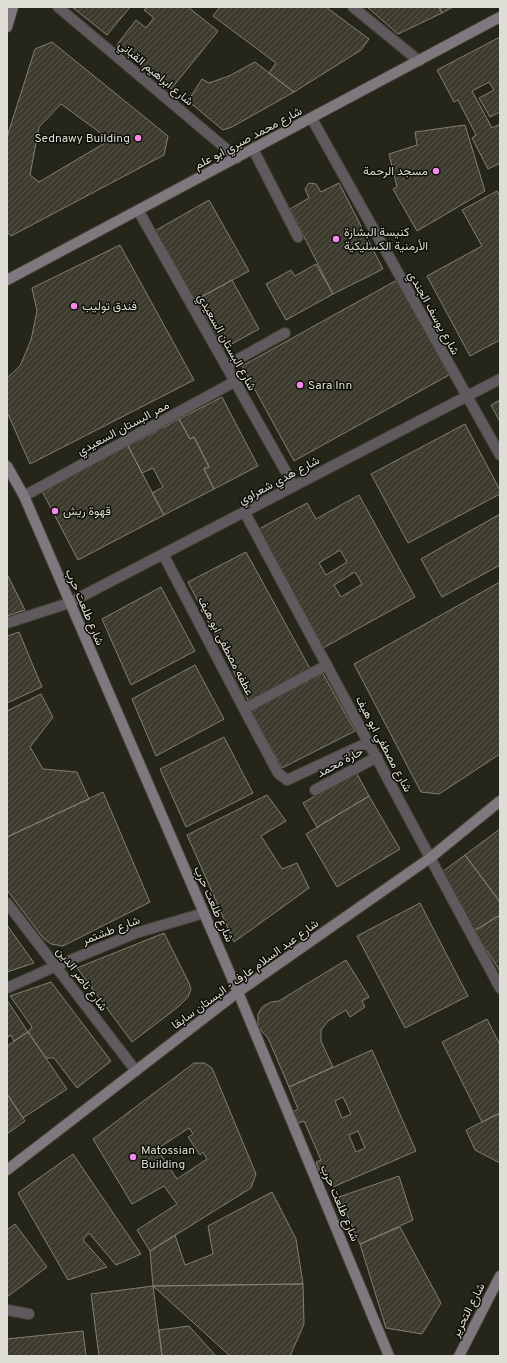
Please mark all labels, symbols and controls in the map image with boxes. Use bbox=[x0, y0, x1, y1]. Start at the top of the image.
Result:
street label: شارع ابراهيم القباني bbox=[114, 38, 196, 111]
street label: شارع محمد صبري ابو علم bbox=[192, 104, 306, 175]
place label: Sednawy Building bbox=[35, 131, 130, 147]
marker: Sednawy Building bbox=[133, 133, 143, 143]
place label: مسجد الرحمة bbox=[363, 164, 428, 180]
marker: مسجد الرحمة bbox=[431, 166, 441, 176]
place label: كنيسة البشارة الأرمنية الكسليكية bbox=[344, 225, 428, 255]
marker: كنيسة البشارة الأرمنية الكسليكية bbox=[331, 234, 341, 244]
street label: شارع يوسف الجندي bbox=[403, 269, 463, 359]
street label: شارع البستان السعيدي bbox=[192, 291, 259, 394]
place label: فندق توليب bbox=[82, 299, 137, 315]
marker: فندق توليب bbox=[69, 301, 79, 311]
place label: Sara Inn bbox=[308, 378, 352, 394]
marker: Sara Inn bbox=[295, 380, 305, 390]
street label: ممر البستان السعيدي bbox=[75, 398, 173, 461]
street label: شارع هدي شعراوي bbox=[236, 453, 323, 510]
place label: قهوة ريش bbox=[63, 504, 111, 520]
marker: قهوة ريش bbox=[50, 506, 60, 516]
street label: شارع طلعت حرب bbox=[61, 567, 107, 648]
street label: عطفه مصطفى ابو هيف bbox=[193, 594, 257, 699]
street label: شارع مصطفي ابو هيف bbox=[350, 694, 415, 796]
street label: حارة محمد bbox=[314, 744, 367, 782]
street label: شارع طلعت حرب bbox=[189, 864, 237, 945]
street label: شارع طشتمر bbox=[79, 913, 143, 950]
street label: شارع عبد السلام عارف - البستان سابقا bbox=[169, 916, 322, 1034]
street label: شارع ناصر الدين bbox=[52, 944, 111, 1015]
place label: Matossian Building bbox=[141, 1143, 195, 1173]
marker: Matossian Building bbox=[128, 1152, 138, 1162]
street label: شارع طلعت حرب bbox=[316, 1163, 362, 1244]
street label: شارع التحرير bbox=[448, 1280, 489, 1341]

